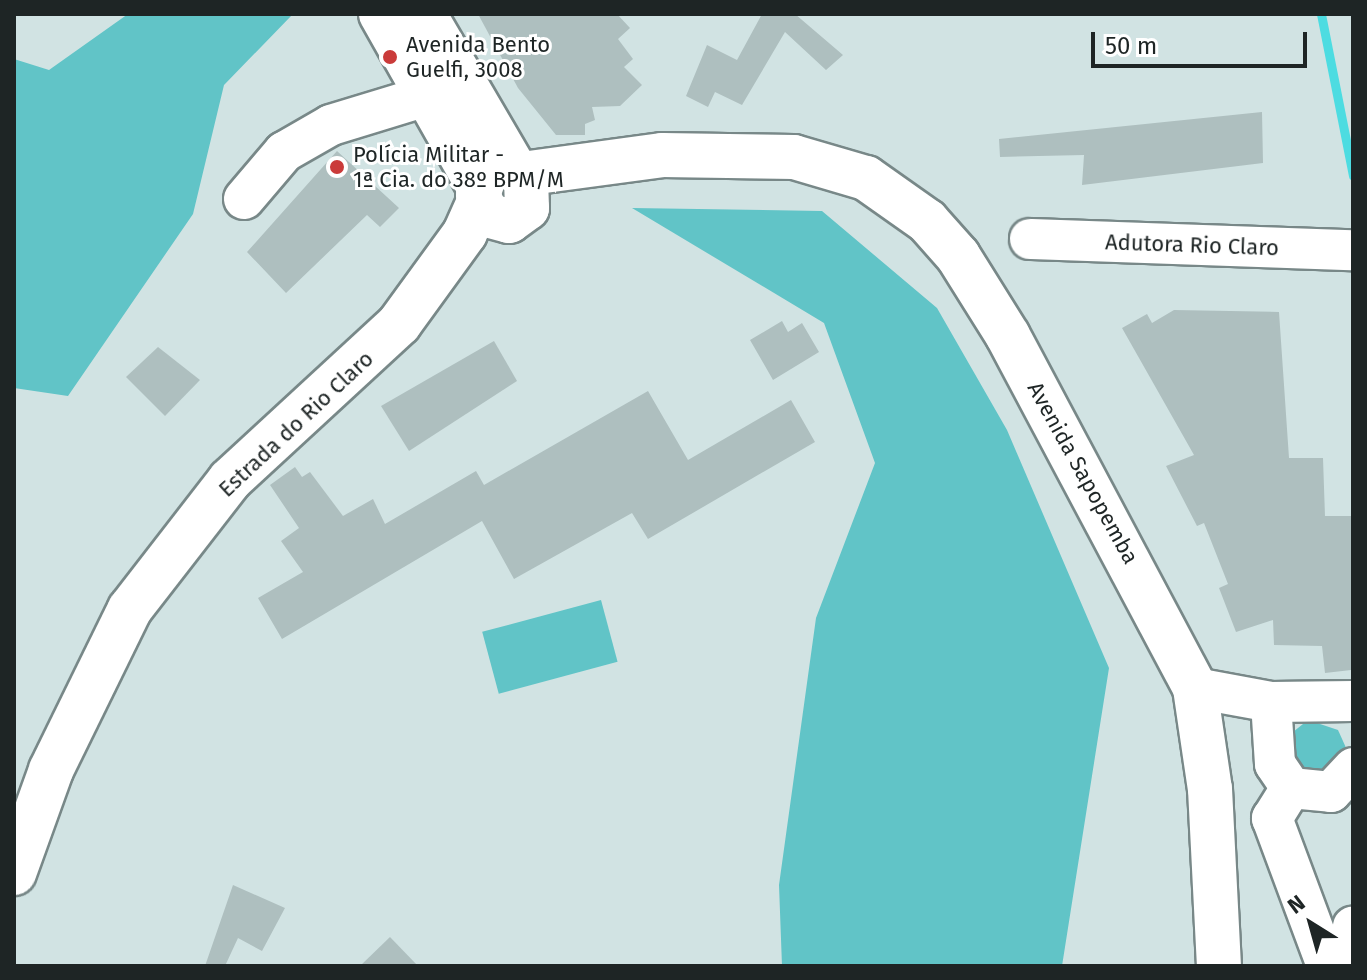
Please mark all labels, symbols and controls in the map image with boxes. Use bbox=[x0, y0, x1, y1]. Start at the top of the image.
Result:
scale bar bbox=[1095, 16, 1311, 66]
place label: Avenida Bento Guelfi, 3008 bbox=[406, 31, 550, 82]
text: 50 m bbox=[1105, 32, 1157, 60]
marker: Avenida Bento Guelfi, 3008 bbox=[381, 48, 399, 66]
place label: Polícia Militar - 1ª Cia. do 38º BPM/M bbox=[353, 141, 564, 192]
marker: Polícia Militar - 1ª Cia. do 38º BPM/M bbox=[328, 158, 346, 176]
street label: Adutora Rio Claro bbox=[1105, 229, 1279, 261]
street label: Estrada do Rio Claro bbox=[213, 346, 379, 502]
street label: Avenida Sapopemba bbox=[1022, 377, 1144, 569]
north arrow bbox=[1271, 884, 1351, 964]
text: N bbox=[1282, 889, 1310, 920]

